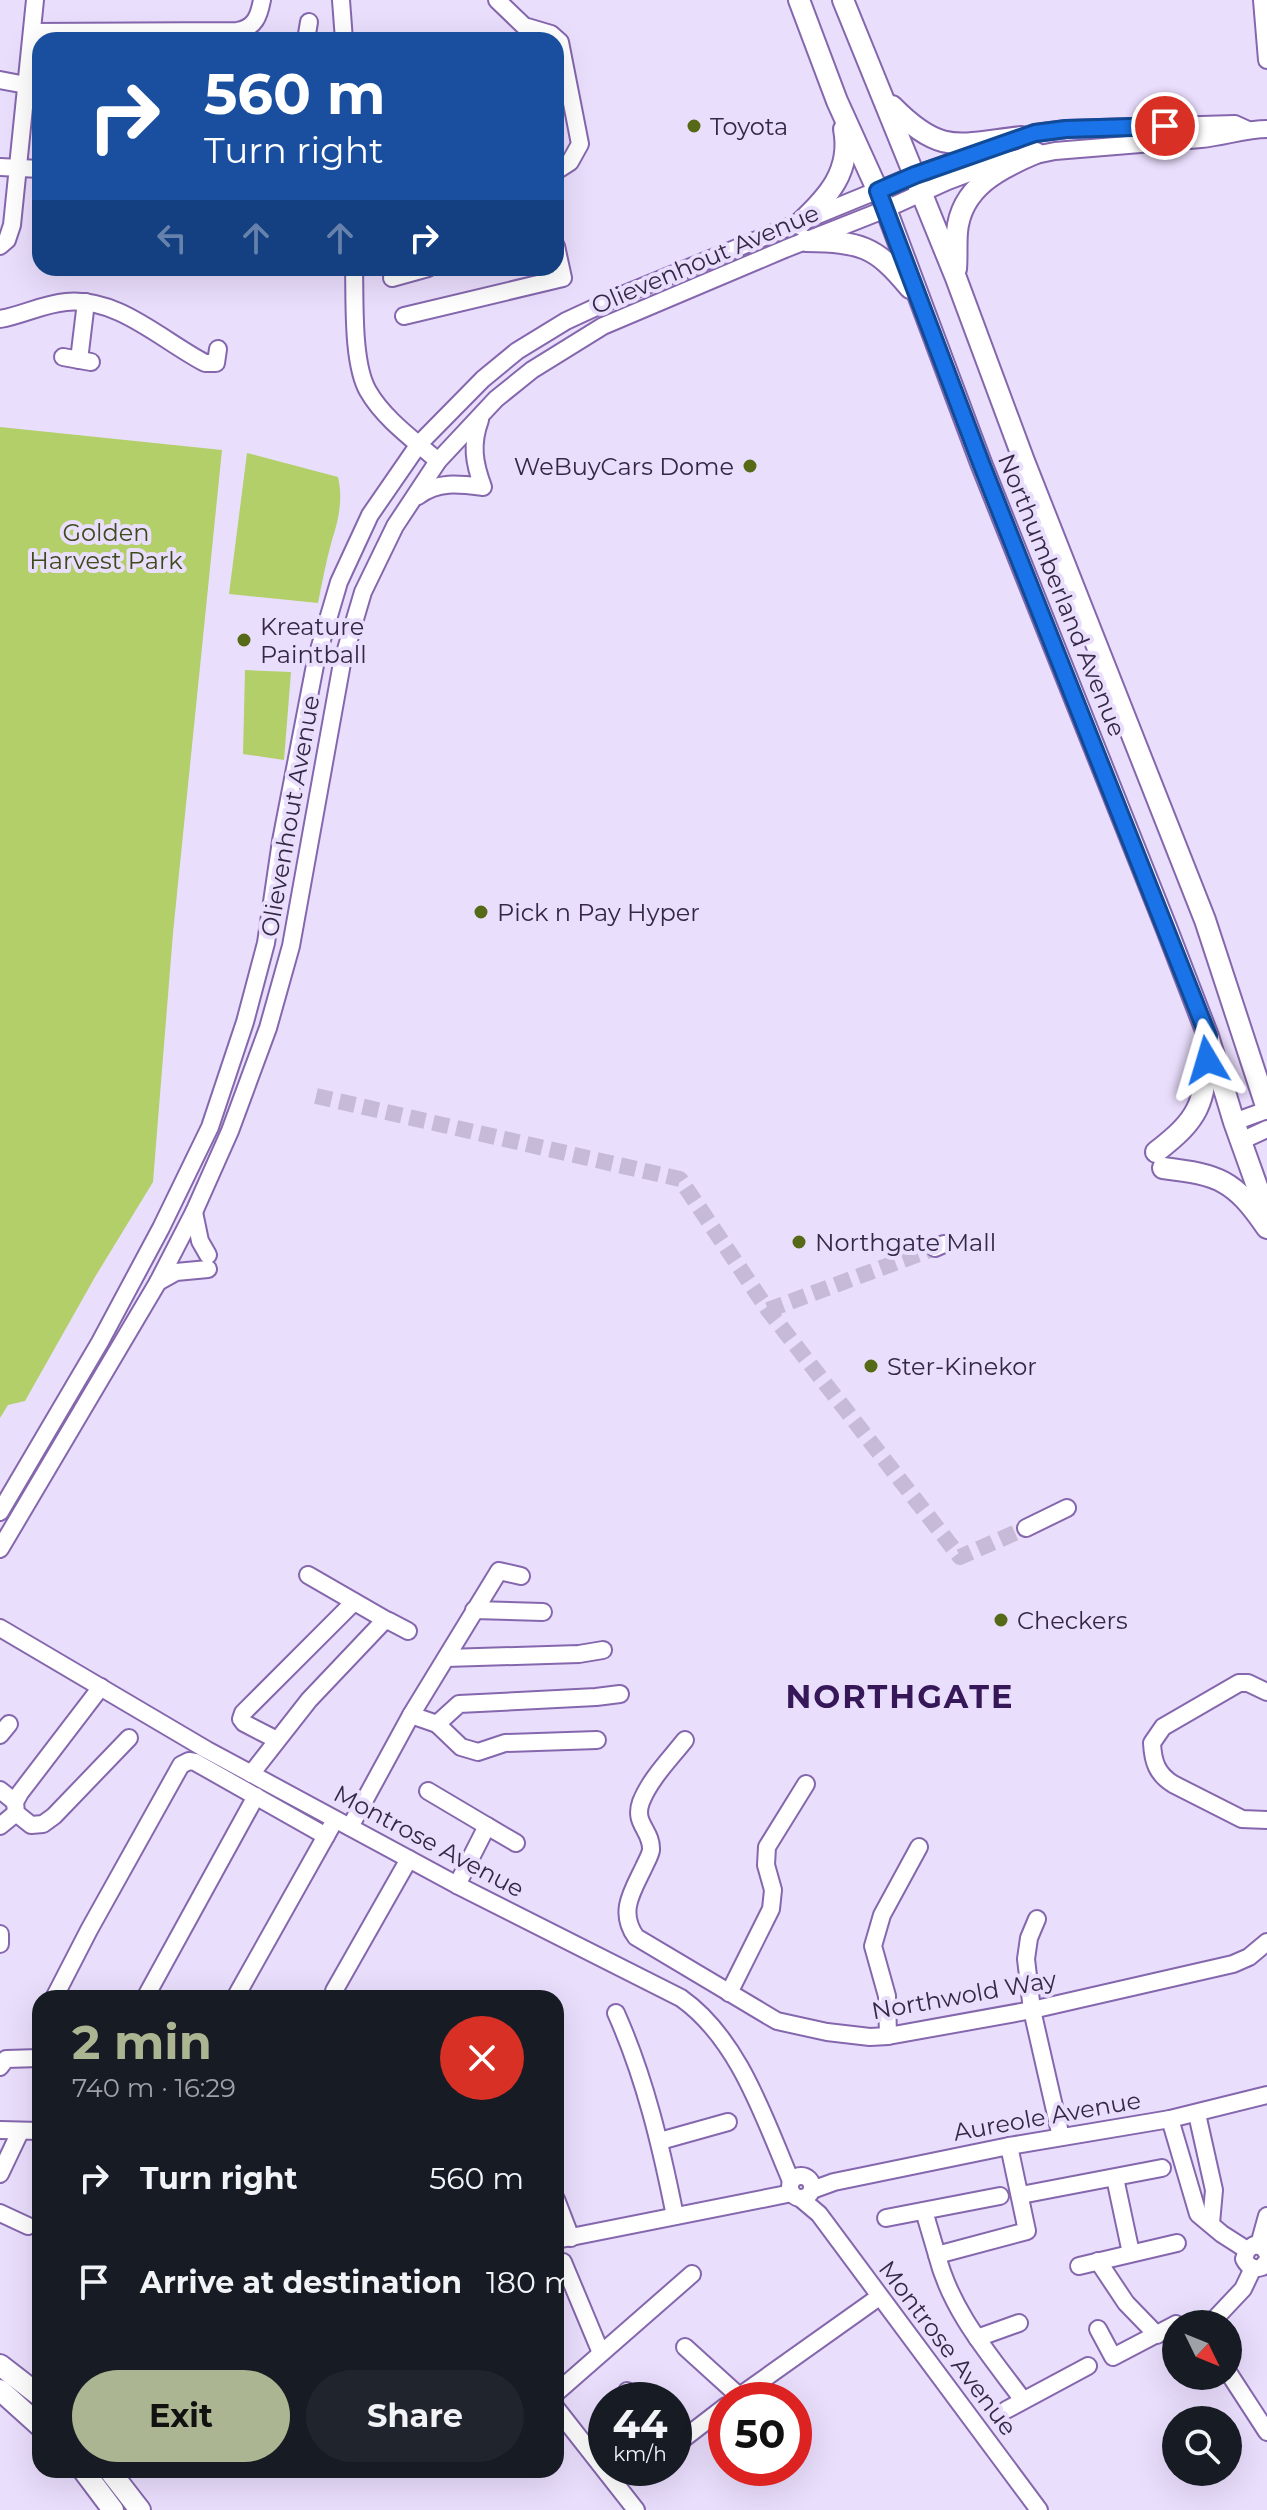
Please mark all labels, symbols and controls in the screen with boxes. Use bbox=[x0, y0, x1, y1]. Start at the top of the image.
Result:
text: 560 m bbox=[204, 60, 386, 128]
icon: right bbox=[72, 64, 176, 168]
pin bbox=[1131, 92, 1199, 160]
icon: arrive bbox=[1143, 104, 1187, 148]
place label: Toyota bbox=[710, 112, 788, 141]
marker: Toyota bbox=[685, 117, 703, 135]
text: Turn right bbox=[204, 128, 384, 172]
street label: Olievenhout Avenue bbox=[587, 198, 823, 320]
icon: left bbox=[150, 216, 194, 260]
icon: ahead bbox=[234, 216, 278, 260]
icon: ahead bbox=[318, 216, 362, 260]
icon: right bbox=[402, 216, 446, 260]
street label: Northumberland Avenue bbox=[992, 449, 1132, 741]
place label: WeBuyCars Dome bbox=[514, 452, 734, 481]
marker: WeBuyCars Dome bbox=[741, 457, 759, 475]
park label: Golden Harvest Park bbox=[29, 518, 183, 575]
place label: Kreature Paintball bbox=[260, 612, 367, 669]
marker: Kreature Paintball bbox=[235, 631, 253, 649]
street label: Olievenhout Avenue bbox=[254, 693, 326, 939]
place label: Pick n Pay Hyper bbox=[497, 898, 700, 927]
marker: Pick n Pay Hyper bbox=[472, 903, 490, 921]
position arrow bbox=[1165, 1018, 1249, 1102]
place label: Northgate Mall bbox=[815, 1228, 996, 1257]
marker: Northgate Mall bbox=[790, 1233, 808, 1251]
place label: Ster-Kinekor bbox=[887, 1352, 1037, 1381]
marker: Ster-Kinekor bbox=[862, 1357, 880, 1375]
place label: Checkers bbox=[1017, 1606, 1128, 1635]
marker: Checkers bbox=[992, 1611, 1010, 1629]
district label: NORTHGATE bbox=[785, 1677, 1015, 1716]
street label: Montrose Avenue bbox=[329, 1779, 529, 1903]
street label: Northwold Way bbox=[869, 1964, 1059, 2026]
text: 2 min bbox=[72, 2013, 212, 2071]
button: close bbox=[440, 2016, 524, 2100]
text: 740 m · 16:29 bbox=[72, 2072, 236, 2104]
street label: Aureole Avenue bbox=[951, 2085, 1143, 2147]
icon: right bbox=[72, 2156, 116, 2200]
text: Turn right bbox=[140, 2160, 297, 2197]
text: 560 m bbox=[429, 2160, 524, 2197]
street label: Montrose Avenue bbox=[873, 2255, 1023, 2441]
icon: arrive bbox=[72, 2260, 116, 2304]
text: Arrive at destination bbox=[140, 2264, 462, 2301]
text: 180 m bbox=[486, 2264, 576, 2301]
north arrow bbox=[1162, 2310, 1242, 2390]
map controls bbox=[1162, 2310, 1242, 2486]
button: Exit bbox=[72, 2370, 290, 2462]
button: Share bbox=[306, 2370, 524, 2462]
speed limit sign: 50 bbox=[708, 2382, 812, 2486]
text: 44 bbox=[612, 2399, 668, 2448]
button: search bbox=[1162, 2406, 1242, 2486]
text: km/h bbox=[613, 2442, 667, 2466]

